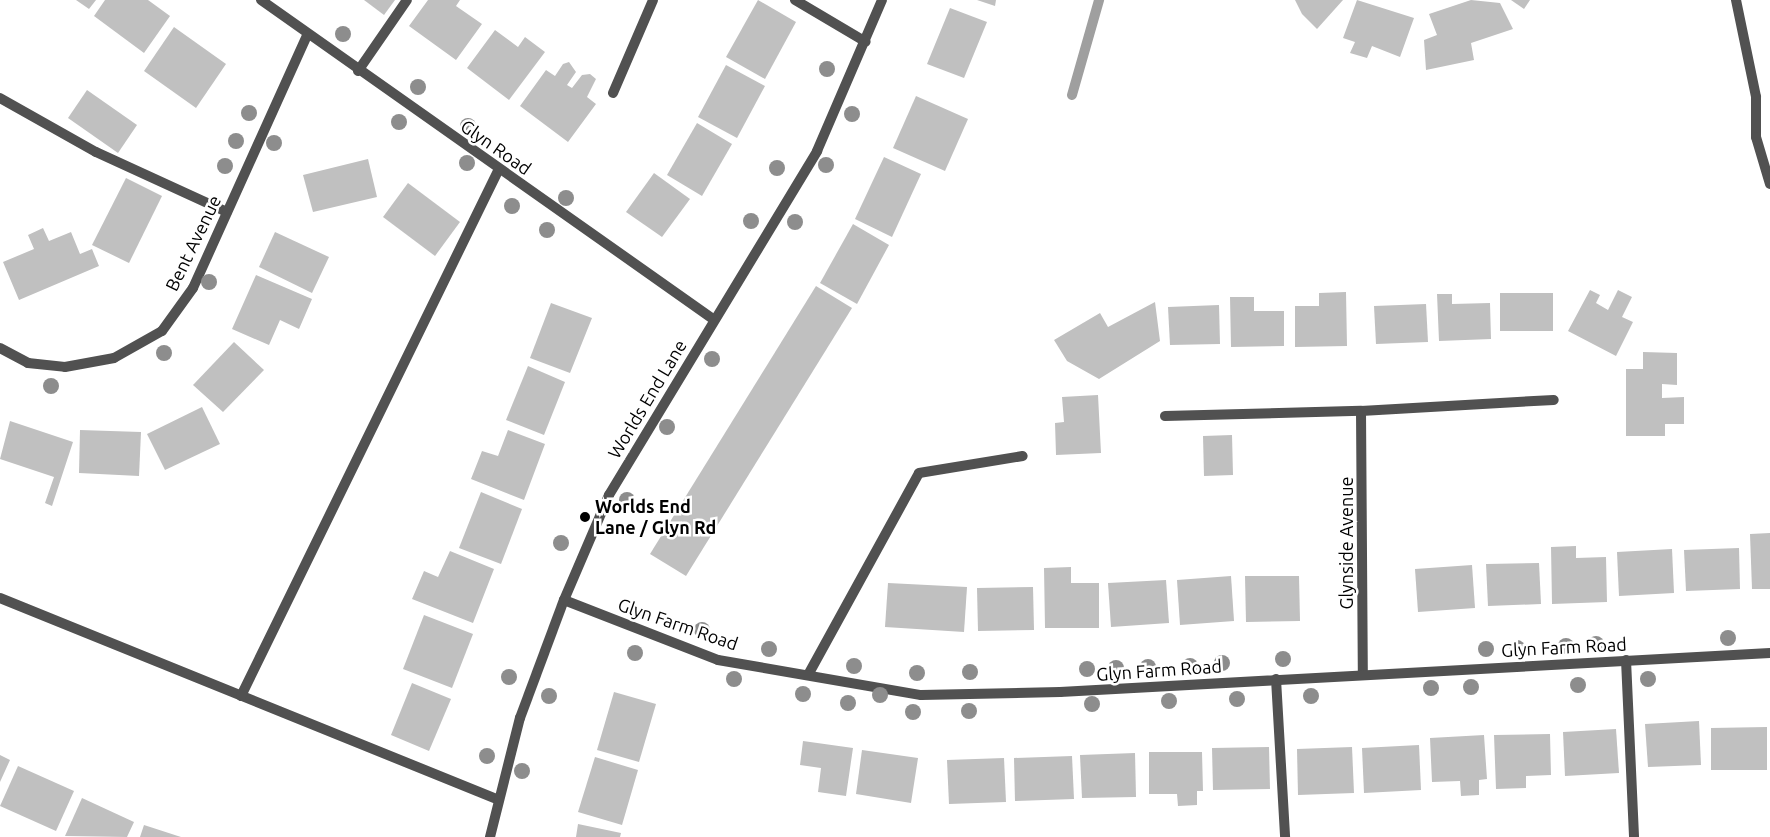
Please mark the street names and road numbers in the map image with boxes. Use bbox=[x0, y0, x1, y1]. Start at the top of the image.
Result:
street label: Glyn Road bbox=[457, 115, 535, 179]
street label: Bent Avenue bbox=[161, 192, 225, 294]
street label: Worlds End Lane bbox=[603, 336, 691, 462]
street label: Glynside Avenue bbox=[1335, 476, 1357, 610]
street label: Glyn Farm Road bbox=[615, 593, 741, 655]
street label: Glyn Farm Road bbox=[1501, 633, 1627, 661]
street label: Glyn Farm Road bbox=[1096, 655, 1222, 685]

